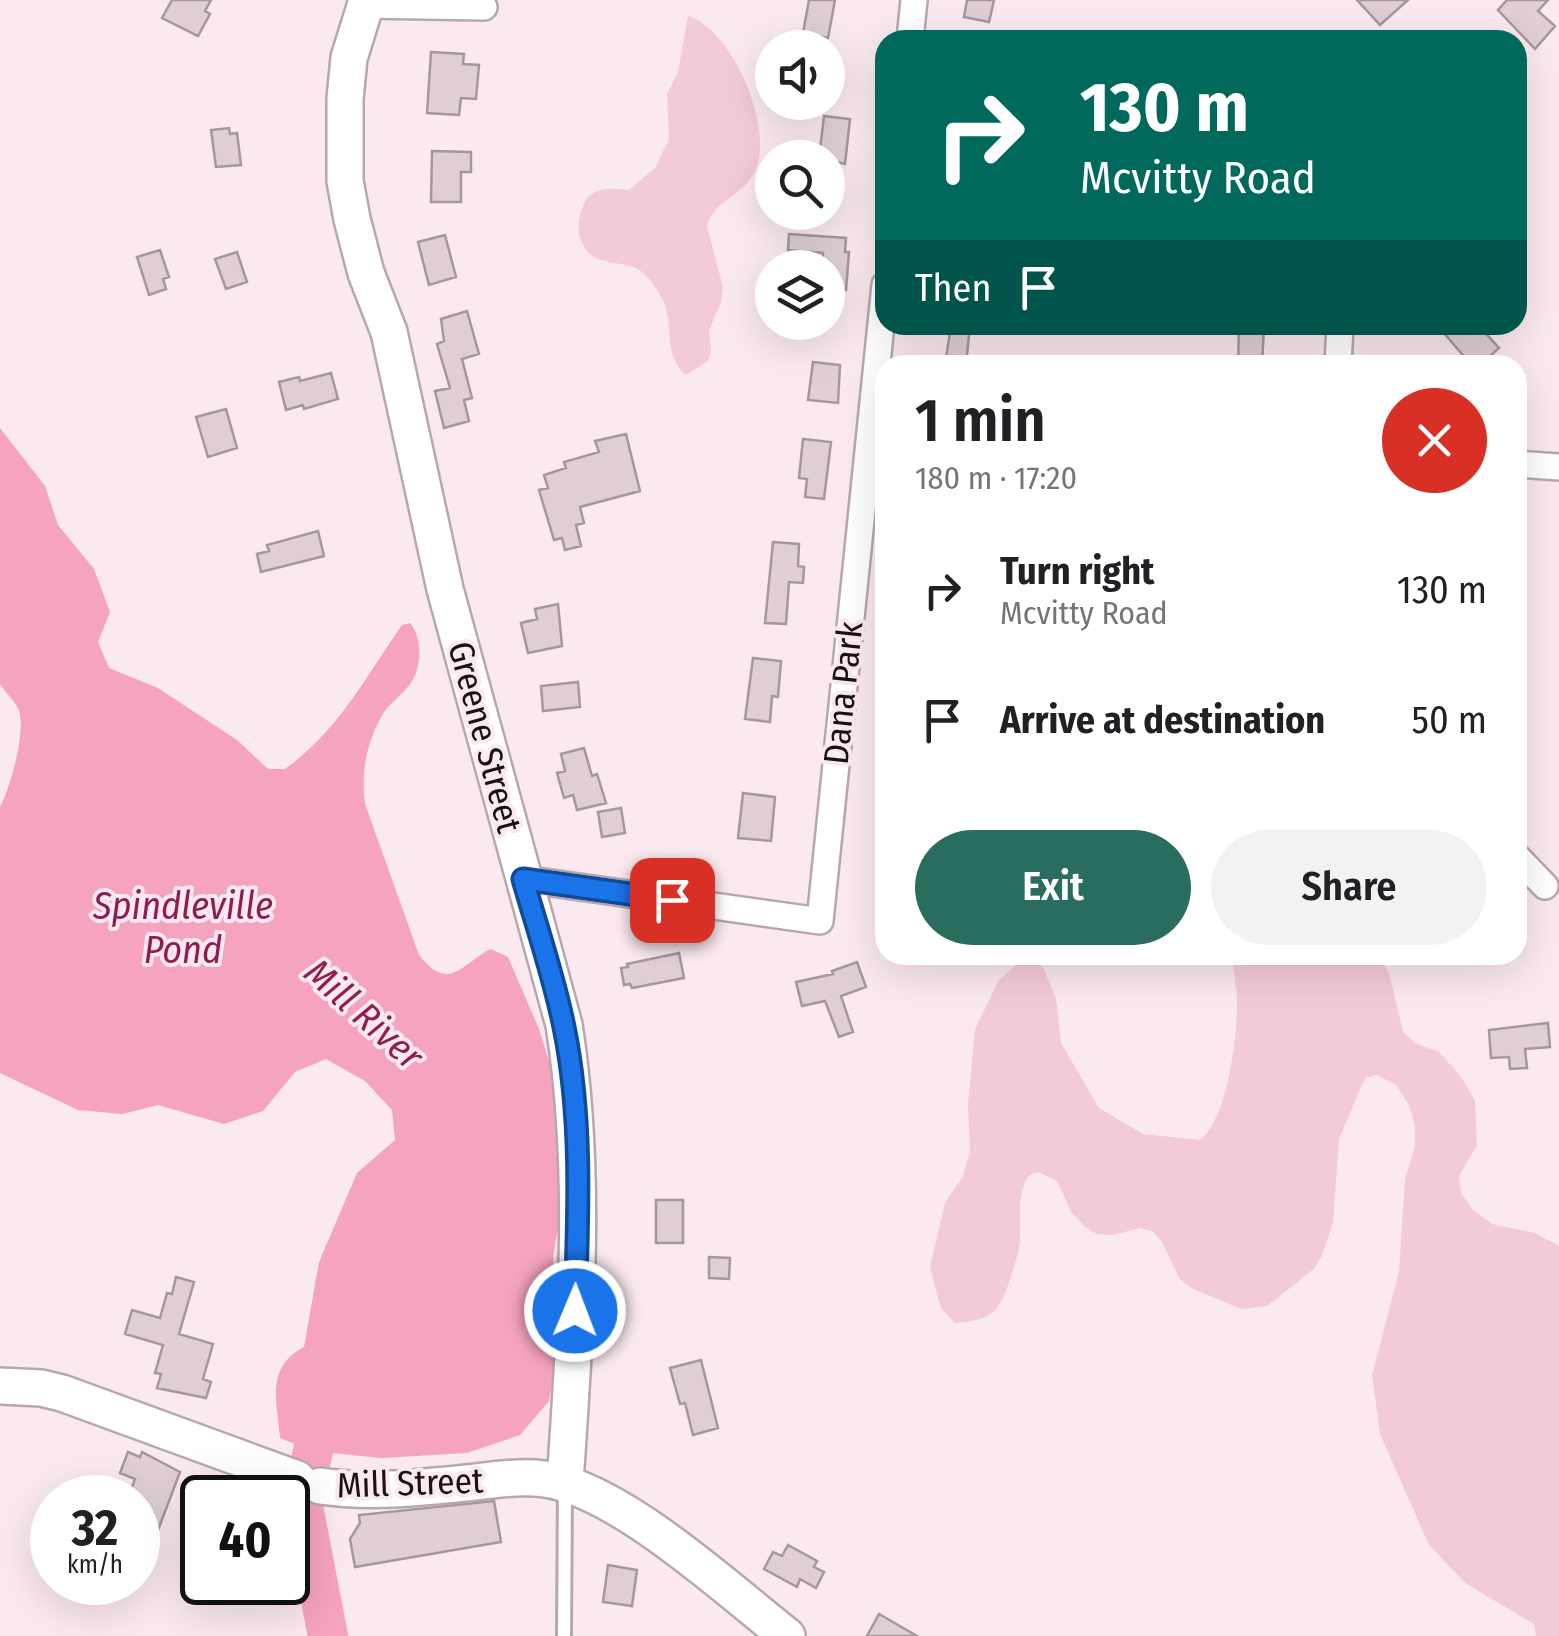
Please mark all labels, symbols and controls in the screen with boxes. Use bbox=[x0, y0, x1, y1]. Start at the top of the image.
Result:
map controls bbox=[755, 30, 845, 340]
button: sound bbox=[755, 30, 845, 120]
text: 130 m bbox=[1080, 66, 1249, 150]
icon: right bbox=[915, 70, 1045, 200]
button: search bbox=[755, 140, 845, 230]
text: Mcvitty Road bbox=[1080, 151, 1316, 205]
button: layers bbox=[755, 250, 845, 340]
icon: arrive bbox=[1011, 260, 1066, 315]
text: Then bbox=[915, 265, 991, 311]
text: 1 min bbox=[915, 385, 1046, 457]
button: close bbox=[1382, 388, 1487, 493]
text: 180 m · 17:20 bbox=[915, 459, 1077, 497]
text: Turn right bbox=[1000, 548, 1154, 594]
icon: right bbox=[915, 563, 970, 618]
text: 130 m bbox=[1397, 567, 1487, 613]
text: Mcvitty Road bbox=[1000, 594, 1168, 632]
street label: Dana Park bbox=[815, 619, 871, 766]
street label: Greene Street bbox=[439, 637, 531, 838]
icon: arrive bbox=[915, 693, 970, 748]
text: Arrive at destination bbox=[1000, 697, 1325, 743]
text: 50 m bbox=[1412, 697, 1487, 743]
button: Exit bbox=[915, 830, 1191, 945]
button: Share bbox=[1211, 830, 1487, 945]
pin bbox=[630, 858, 715, 943]
icon: arrive bbox=[645, 873, 700, 928]
water label: Spindleville Pond bbox=[92, 883, 273, 973]
water label: Mill River bbox=[295, 949, 434, 1080]
position arrow bbox=[523, 1259, 627, 1363]
street label: Mill Street bbox=[336, 1459, 484, 1507]
speed limit sign: 40 bbox=[180, 1475, 310, 1605]
text: 32 bbox=[72, 1498, 118, 1558]
text: km/h bbox=[67, 1550, 123, 1580]

